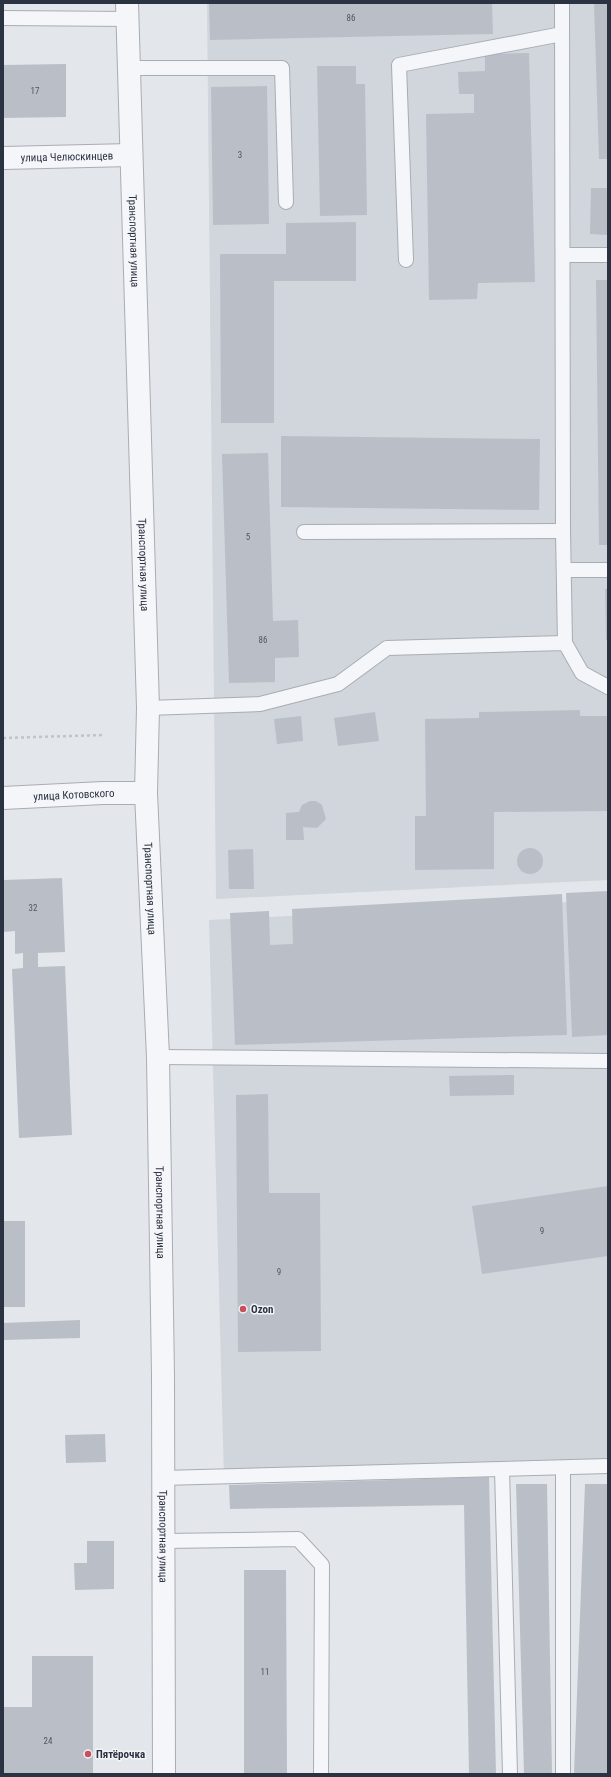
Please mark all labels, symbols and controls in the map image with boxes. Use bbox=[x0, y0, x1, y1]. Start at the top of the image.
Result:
house number: 86 bbox=[347, 13, 355, 23]
house number: 17 bbox=[31, 86, 40, 96]
street label: улица Челюскинцев bbox=[21, 149, 113, 164]
house number: 3 bbox=[238, 150, 242, 160]
street label: Транспортная улица bbox=[126, 194, 142, 287]
street label: Транспортная улица bbox=[136, 518, 152, 611]
house number: 5 bbox=[246, 532, 251, 542]
house number: 86 bbox=[259, 635, 267, 645]
street label: улица Котовского bbox=[33, 786, 115, 803]
street label: Транспортная улица bbox=[142, 842, 159, 935]
house number: 32 bbox=[29, 903, 38, 913]
street label: Транспортная улица bbox=[153, 1166, 168, 1259]
house number: 9 bbox=[540, 1226, 544, 1236]
house number: 9 bbox=[277, 1267, 281, 1277]
place label: Ozon bbox=[251, 1303, 273, 1316]
marker: Ozon bbox=[238, 1304, 248, 1314]
street label: Транспортная улица bbox=[157, 1490, 170, 1583]
house number: 11 bbox=[261, 1667, 269, 1677]
house number: 24 bbox=[44, 1736, 53, 1746]
place label: Пятёрочка bbox=[96, 1748, 145, 1761]
marker: Пятёрочка bbox=[83, 1749, 93, 1759]

